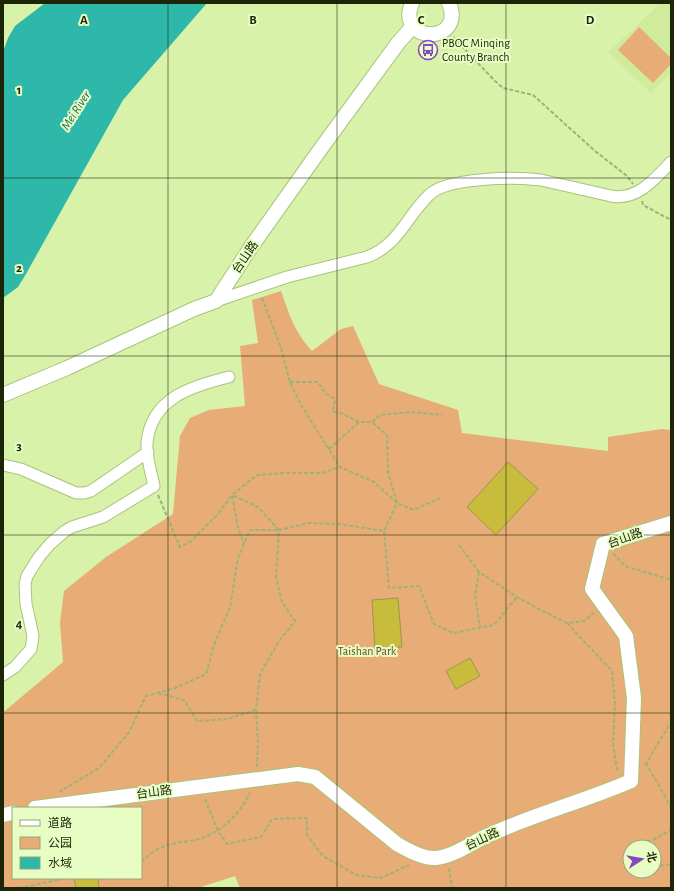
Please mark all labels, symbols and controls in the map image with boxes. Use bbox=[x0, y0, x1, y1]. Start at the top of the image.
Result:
text: A bbox=[80, 14, 88, 27]
text: B bbox=[249, 14, 257, 27]
text: C bbox=[418, 14, 425, 27]
text: D bbox=[586, 14, 595, 27]
place label: PBOC Minqing County Branch bbox=[442, 37, 510, 64]
bus stop icon: PBOC Minqing County Branch bbox=[417, 39, 439, 61]
text: 1 bbox=[17, 84, 21, 97]
water label: Mei River bbox=[59, 88, 94, 133]
street label: 台山路 bbox=[229, 238, 260, 275]
text: 2 bbox=[16, 262, 22, 275]
text: 3 bbox=[16, 440, 22, 453]
street label: 台山路 bbox=[606, 525, 644, 550]
text: 4 bbox=[16, 618, 23, 631]
park label: Taishan Park bbox=[338, 645, 397, 657]
street label: 台山路 bbox=[135, 783, 173, 800]
legend bbox=[12, 807, 142, 879]
text: 道路 bbox=[48, 816, 72, 829]
street label: 台山路 bbox=[463, 825, 501, 852]
text: 公园 bbox=[48, 837, 72, 849]
north arrow bbox=[622, 839, 662, 879]
text: 北 bbox=[645, 851, 658, 864]
text: 水域 bbox=[48, 857, 72, 869]

